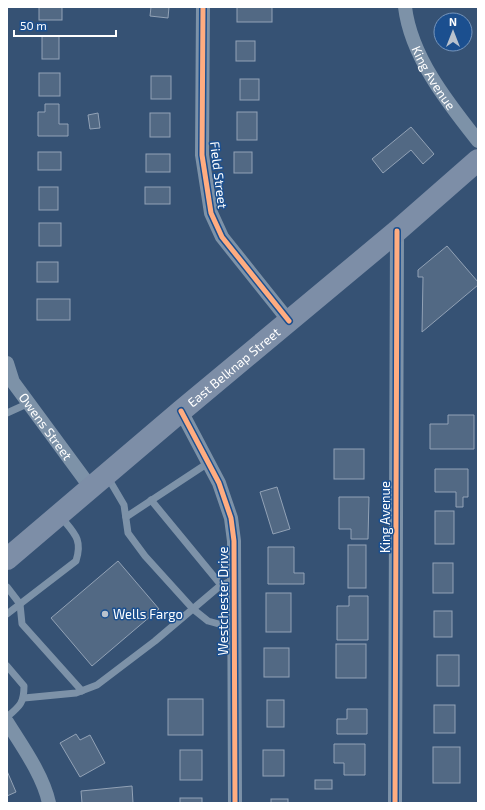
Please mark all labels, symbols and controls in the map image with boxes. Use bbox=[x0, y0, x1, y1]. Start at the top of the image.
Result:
scale bar bbox=[14, 12, 116, 38]
north arrow bbox=[433, 12, 473, 52]
text: N bbox=[449, 15, 457, 28]
text: 50 m bbox=[20, 18, 47, 32]
street label: King Avenue bbox=[408, 43, 459, 113]
street label: Field Street bbox=[207, 140, 231, 210]
street label: East Belknap Street bbox=[184, 324, 283, 410]
street label: Owens Street bbox=[16, 390, 76, 463]
street label: King Avenue bbox=[377, 481, 393, 553]
street label: Westchester Drive bbox=[215, 547, 231, 655]
place label: Wells Fargo bbox=[113, 606, 183, 622]
marker: Wells Fargo bbox=[100, 609, 110, 619]

